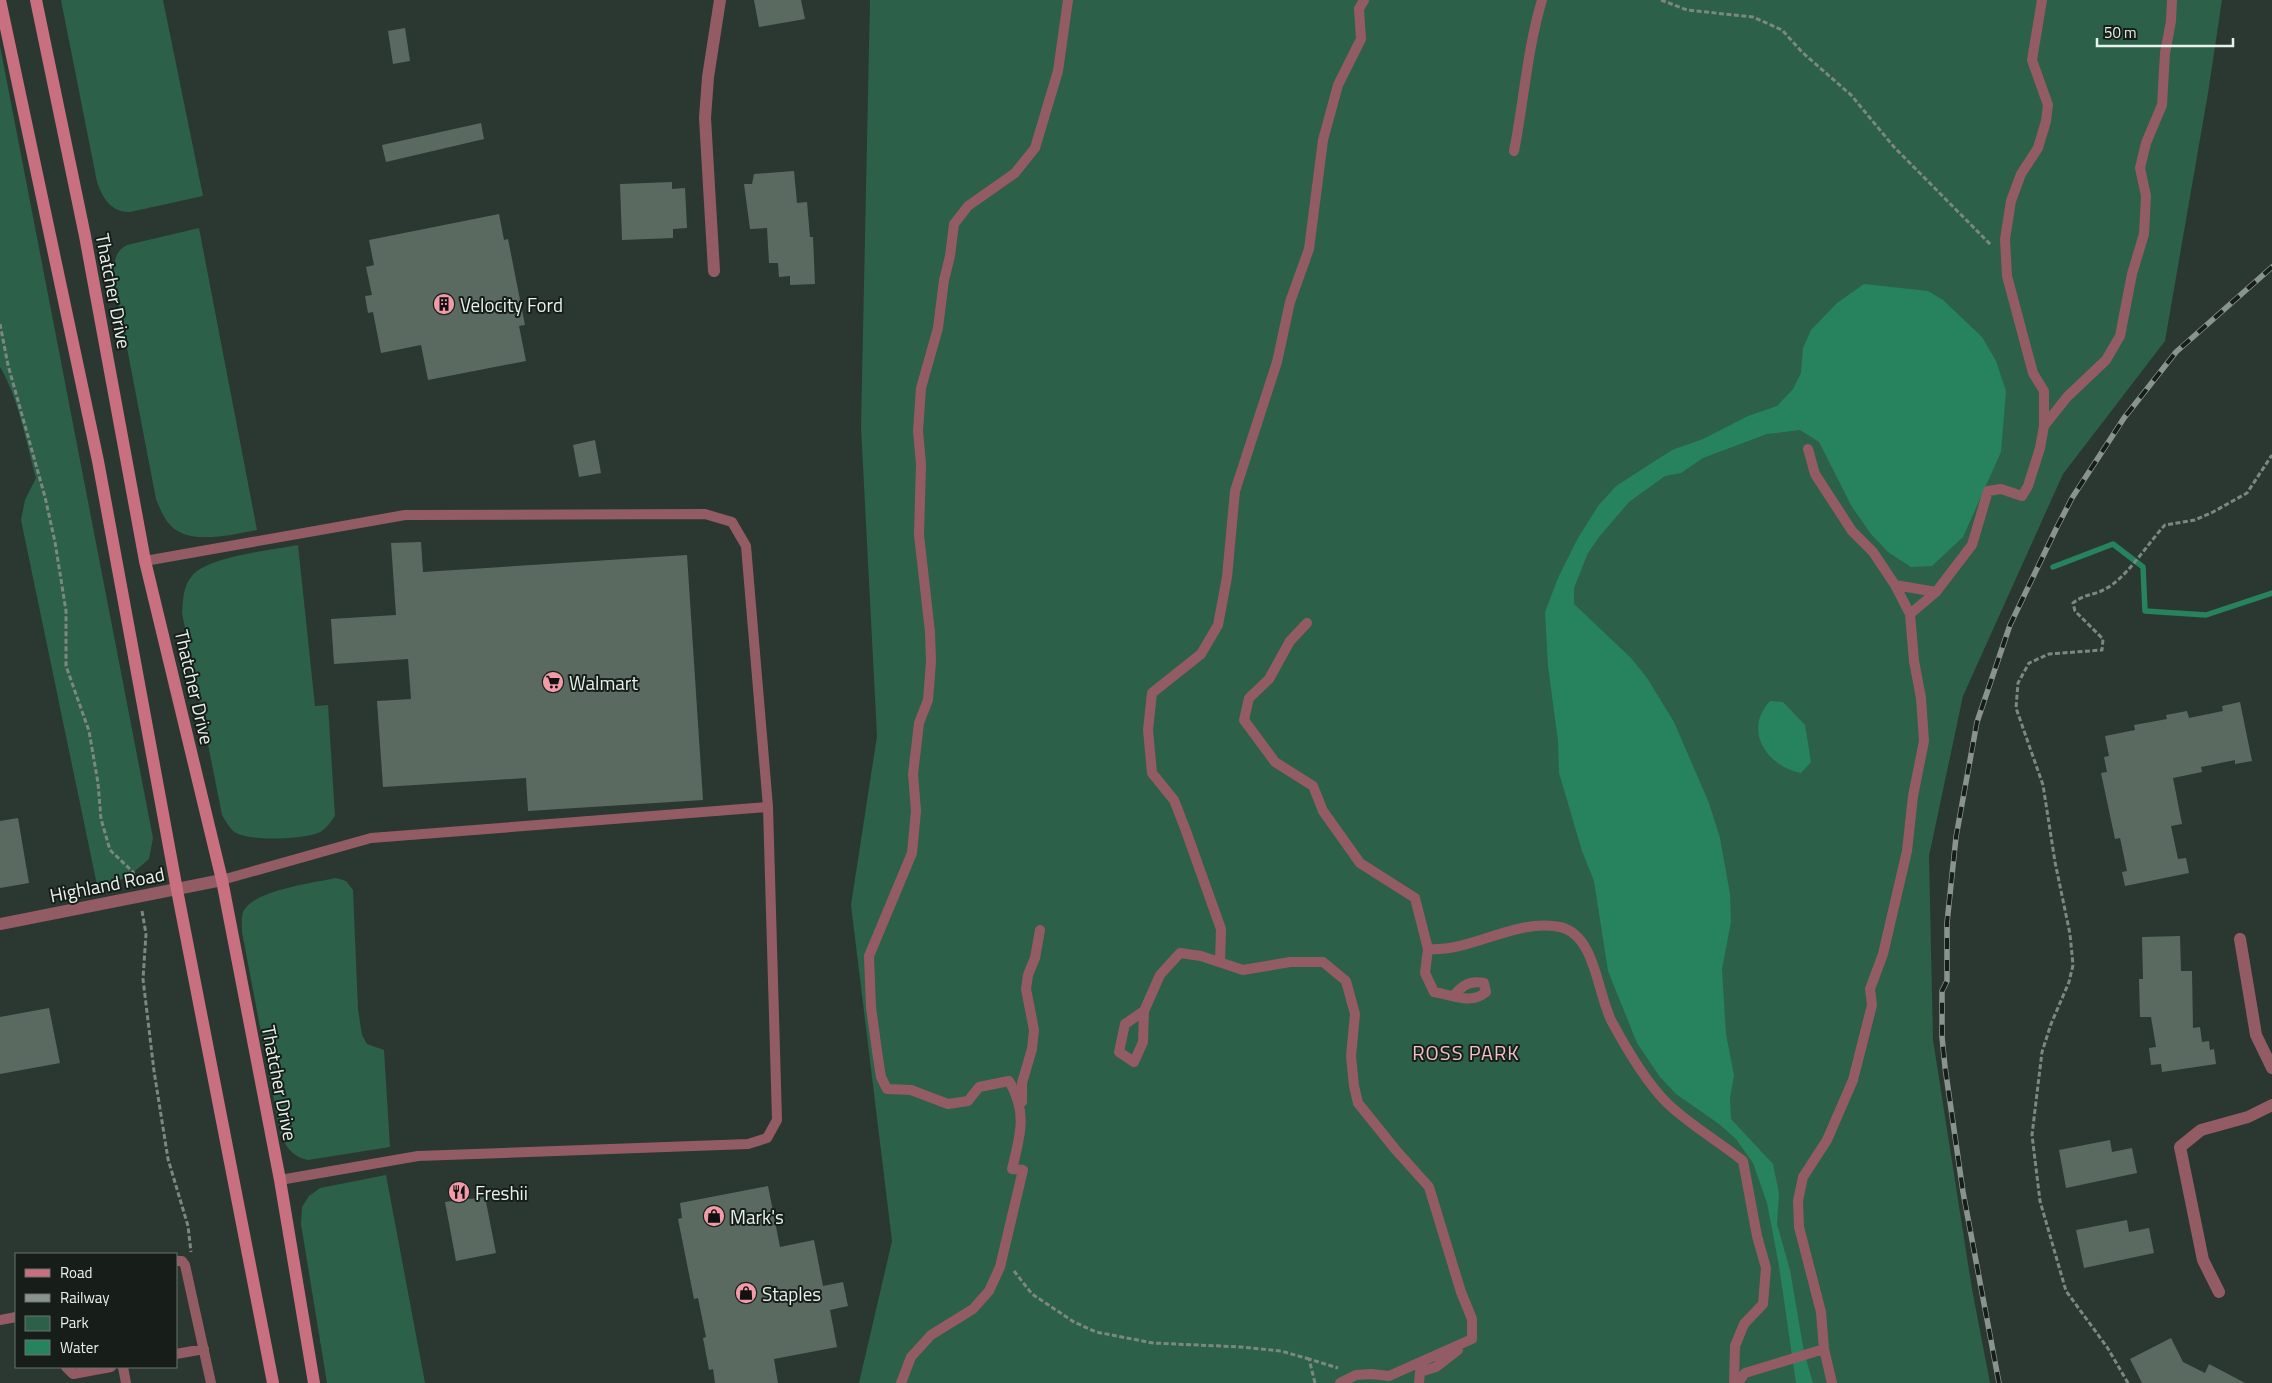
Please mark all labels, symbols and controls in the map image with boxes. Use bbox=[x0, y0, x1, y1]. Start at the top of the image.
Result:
scale bar bbox=[2097, 15, 2233, 47]
text: 50 m bbox=[2104, 21, 2137, 44]
street label: Thatcher Drive bbox=[89, 231, 139, 351]
place label: Velocity Ford bbox=[460, 290, 563, 319]
building icon: Velocity Ford bbox=[432, 292, 456, 316]
street label: Thatcher Drive bbox=[168, 627, 222, 747]
place label: Walmart bbox=[569, 668, 638, 697]
supermarket icon: Walmart bbox=[541, 670, 565, 694]
street label: Highland Road bbox=[47, 859, 167, 909]
street label: Thatcher Drive bbox=[255, 1023, 305, 1143]
district label: ROSS PARK bbox=[1412, 1037, 1520, 1068]
place label: Freshii bbox=[475, 1178, 528, 1207]
restaurant icon: Freshii bbox=[447, 1180, 471, 1204]
place label: Mark's bbox=[730, 1202, 784, 1231]
shop icon: Mark's bbox=[702, 1204, 726, 1228]
legend bbox=[15, 1253, 178, 1368]
text: Road bbox=[60, 1261, 92, 1284]
place label: Staples bbox=[762, 1279, 821, 1308]
shop icon: Staples bbox=[734, 1281, 758, 1305]
text: Railway bbox=[60, 1286, 110, 1309]
text: Park bbox=[60, 1311, 89, 1334]
text: Water bbox=[60, 1336, 99, 1359]

